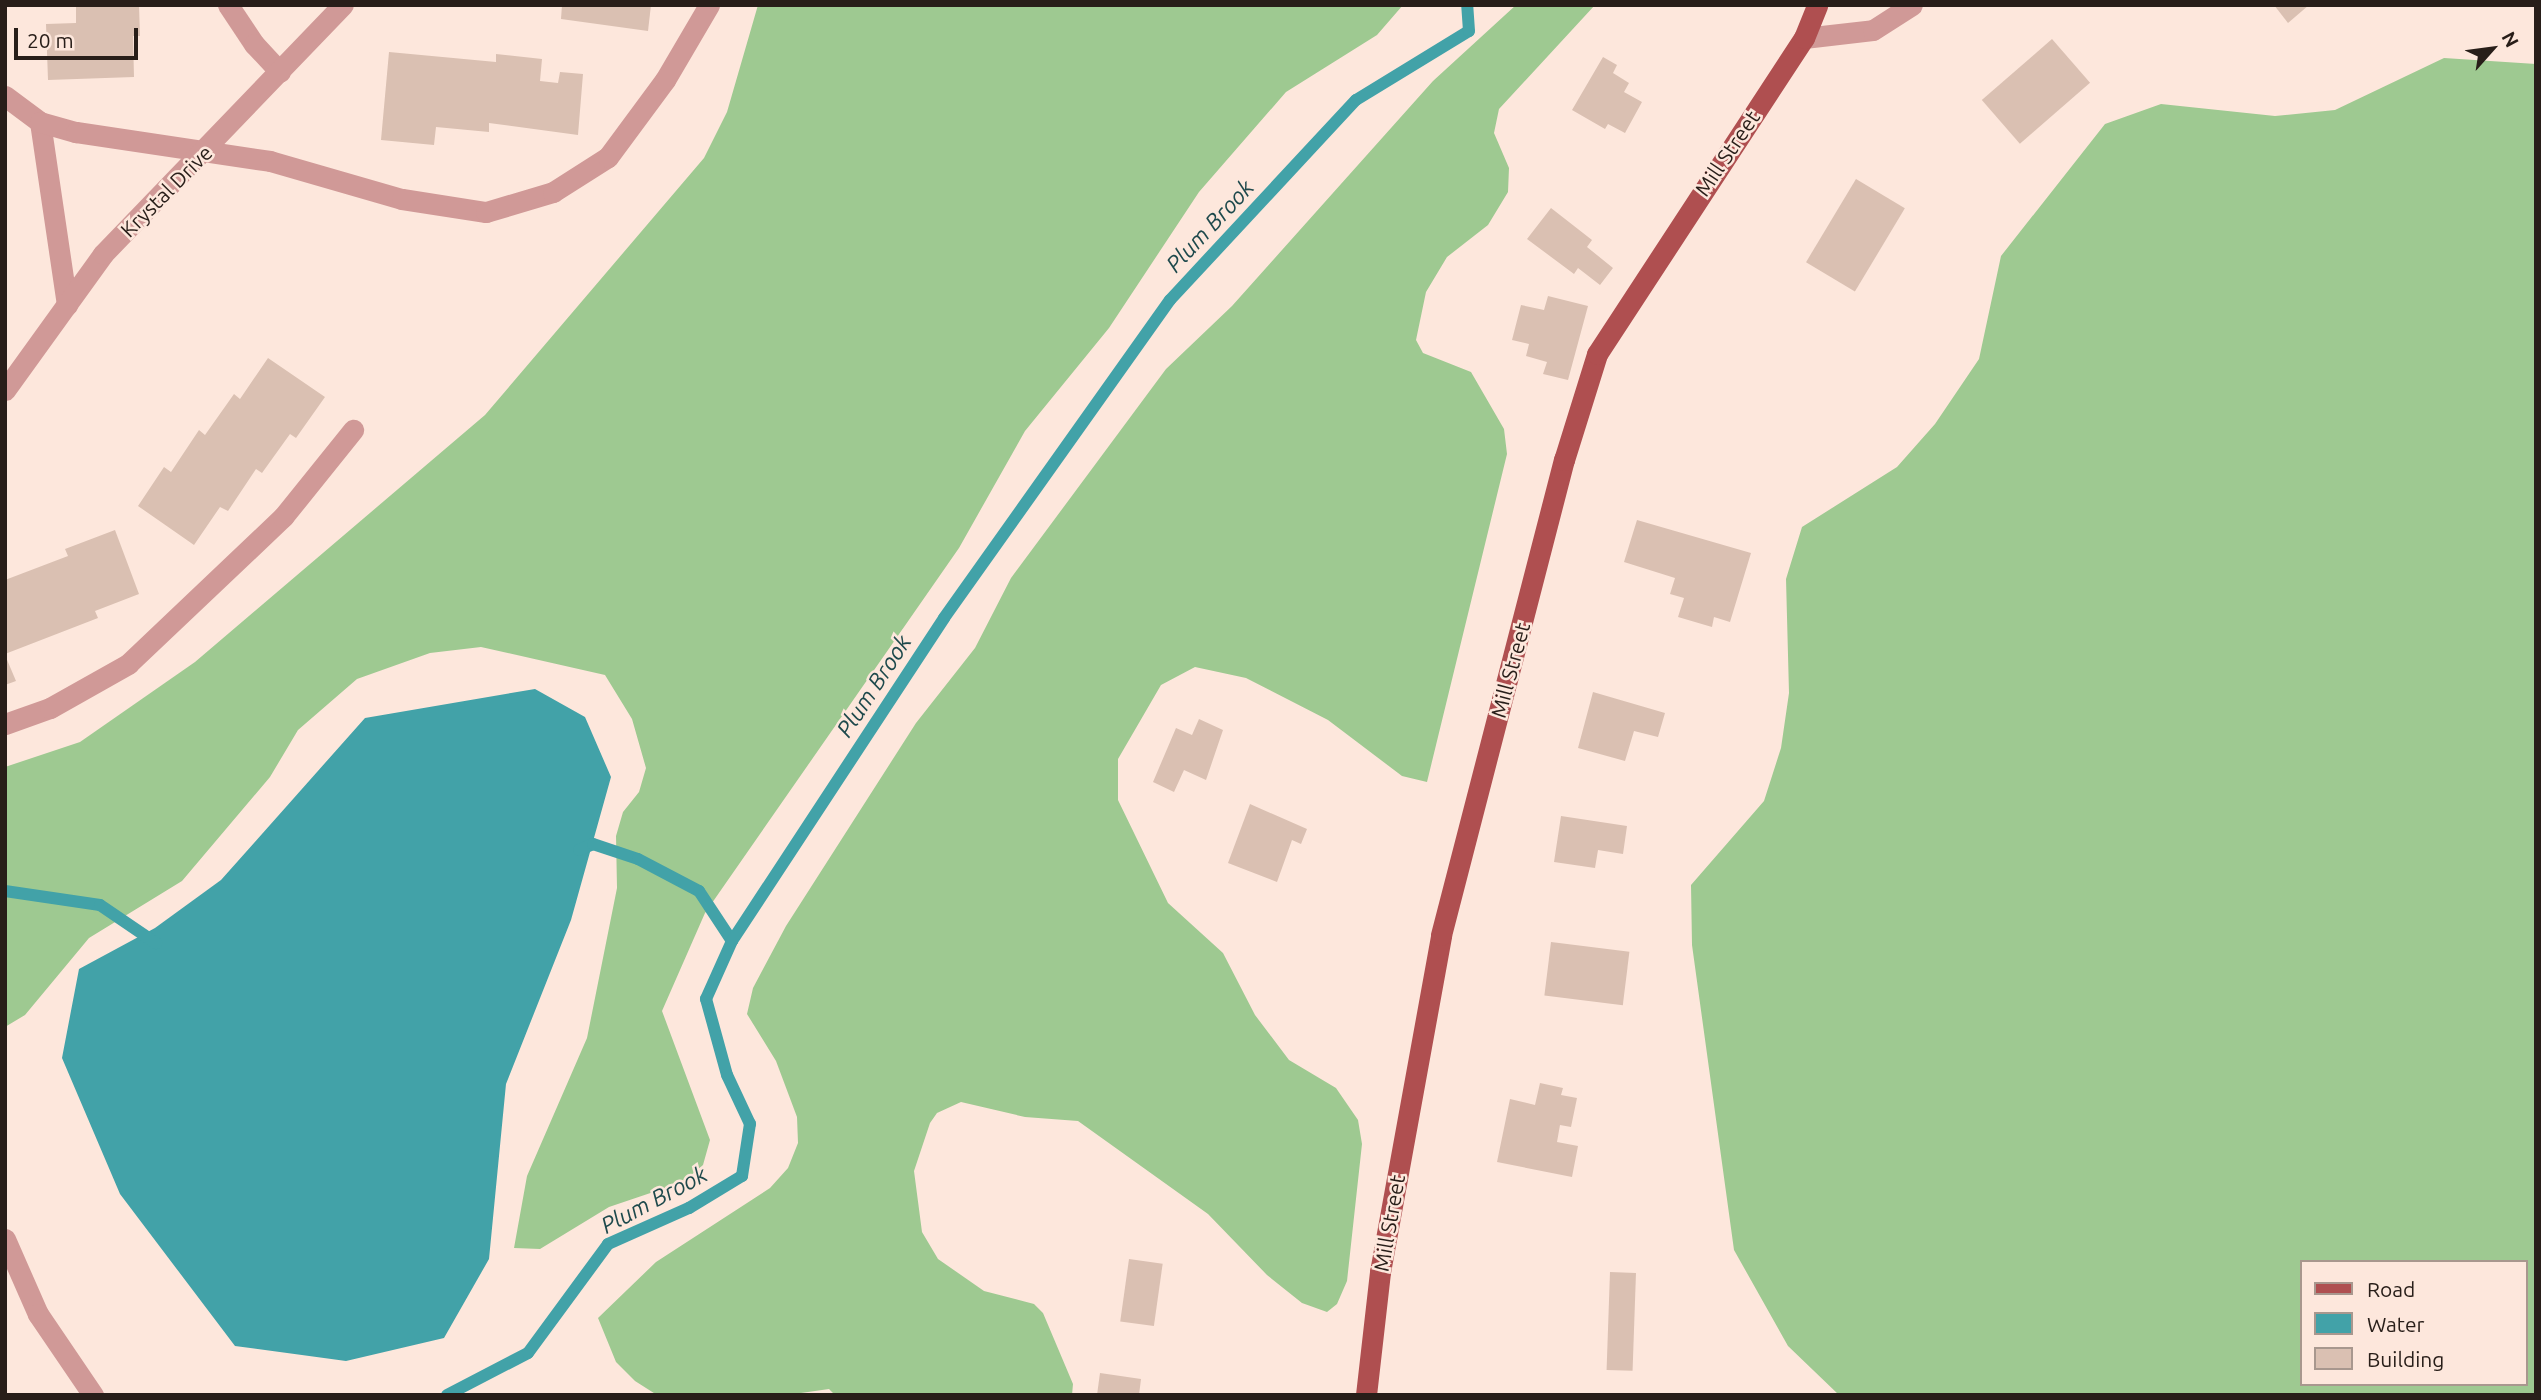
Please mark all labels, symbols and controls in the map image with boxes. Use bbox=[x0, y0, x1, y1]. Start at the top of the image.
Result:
scale bar bbox=[18, 14, 142, 58]
north arrow bbox=[2457, 14, 2527, 84]
text: 20 m bbox=[27, 28, 74, 52]
text: N bbox=[2497, 28, 2524, 51]
street label: Mill Street bbox=[1689, 105, 1765, 201]
street label: Krystal Drive bbox=[115, 140, 217, 242]
water label: Plum Brook bbox=[1160, 174, 1260, 278]
street label: Mill Street bbox=[1485, 620, 1535, 720]
water label: Plum Brook bbox=[831, 630, 917, 742]
water label: Plum Brook bbox=[596, 1160, 712, 1240]
street label: Mill Street bbox=[1368, 1173, 1410, 1273]
legend bbox=[2300, 1260, 2527, 1386]
text: Road bbox=[2367, 1277, 2415, 1301]
text: Water bbox=[2367, 1312, 2425, 1336]
text: Building bbox=[2367, 1347, 2444, 1371]

